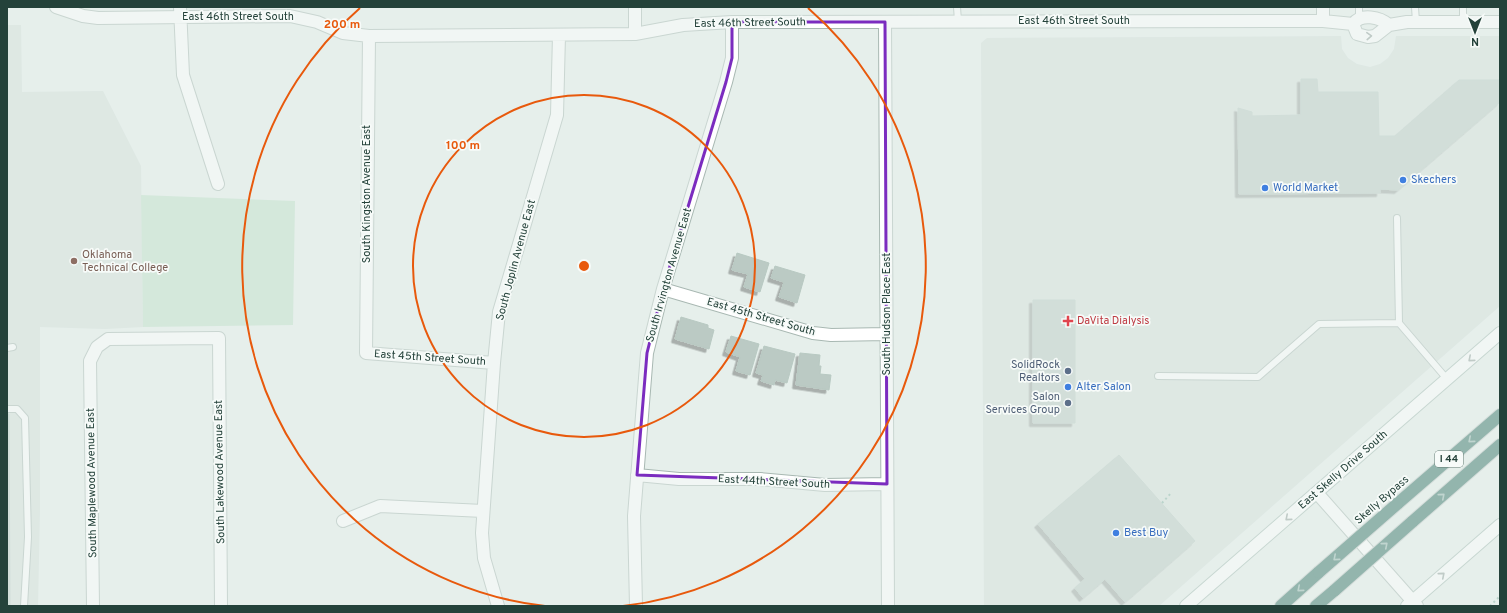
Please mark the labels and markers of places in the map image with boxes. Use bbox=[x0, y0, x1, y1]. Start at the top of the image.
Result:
place label: Skechers bbox=[1411, 173, 1456, 187]
marker: Skechers bbox=[1398, 175, 1408, 185]
place label: World Market bbox=[1273, 181, 1338, 195]
marker: World Market bbox=[1260, 183, 1270, 193]
place label: Oklahoma Technical College bbox=[82, 248, 168, 275]
marker: Oklahoma Technical College bbox=[69, 256, 79, 266]
centre of rings bbox=[577, 259, 591, 273]
place label: DaVita Dialysis bbox=[1077, 314, 1150, 328]
marker: DaVita Dialysis bbox=[1062, 315, 1074, 327]
place label: SolidRock Realtors bbox=[1011, 358, 1060, 385]
marker: SolidRock Realtors bbox=[1063, 366, 1073, 376]
place label: Alter Salon bbox=[1076, 380, 1131, 394]
marker: Alter Salon bbox=[1063, 382, 1073, 392]
place label: Salon Services Group bbox=[985, 390, 1060, 417]
marker: Salon Services Group bbox=[1063, 398, 1073, 408]
place label: Best Buy bbox=[1124, 526, 1168, 540]
marker: Best Buy bbox=[1111, 528, 1121, 538]

